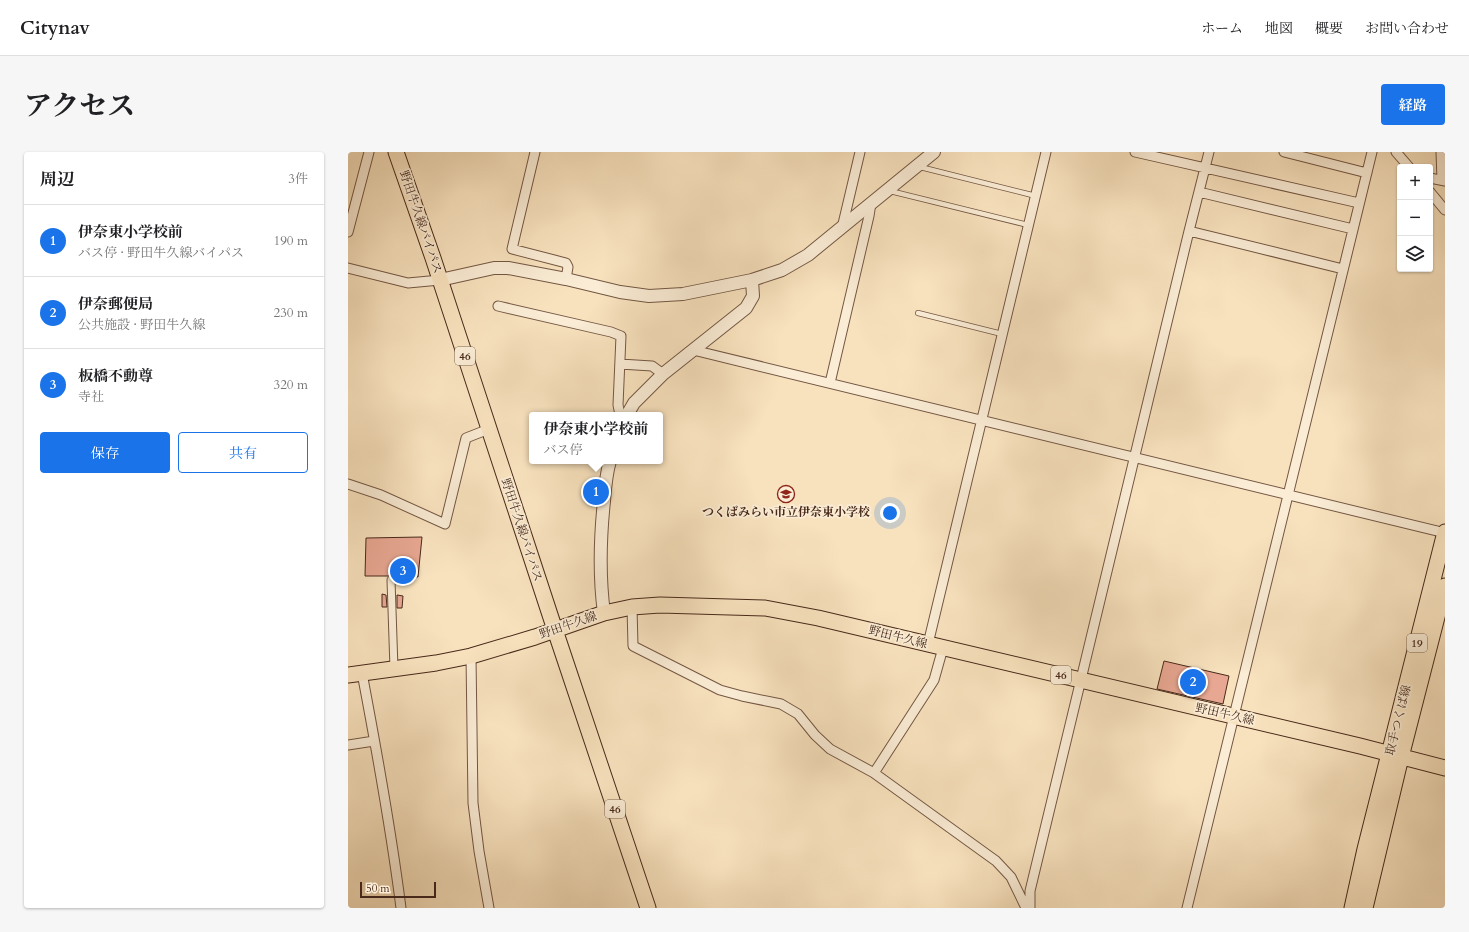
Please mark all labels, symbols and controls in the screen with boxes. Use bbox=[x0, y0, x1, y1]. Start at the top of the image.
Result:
text: Citynav bbox=[20, 15, 90, 41]
text: ホーム bbox=[1201, 19, 1243, 38]
text: 地図 bbox=[1265, 19, 1293, 38]
text: 概要 bbox=[1315, 19, 1343, 38]
text: お問い合わせ bbox=[1365, 19, 1449, 38]
button: 経路 bbox=[1381, 84, 1445, 125]
text: アクセス bbox=[24, 87, 135, 125]
map controls bbox=[1397, 164, 1433, 272]
button: + bbox=[1397, 164, 1433, 200]
text: 周辺 bbox=[40, 168, 74, 191]
street label: 野田牛久線バイパス bbox=[396, 168, 446, 276]
text: 3件 bbox=[288, 170, 308, 188]
button: − bbox=[1397, 200, 1433, 236]
text: 伊奈東小学校前 bbox=[78, 222, 183, 242]
text: 1 bbox=[50, 232, 56, 250]
text: 190 m bbox=[274, 232, 308, 250]
button: layers bbox=[1397, 236, 1433, 272]
text: バス停 · 野田牛久線バイパス bbox=[78, 244, 244, 262]
text: 伊奈郵便局 bbox=[78, 294, 153, 314]
text: 2 bbox=[50, 304, 56, 322]
text: 230 m bbox=[274, 304, 308, 322]
text: 公共施設 · 野田牛久線 bbox=[78, 316, 205, 334]
road number: 46 bbox=[455, 347, 475, 365]
text: 板橋不動尊 bbox=[78, 366, 153, 386]
text: 3 bbox=[50, 376, 56, 394]
text: 320 m bbox=[274, 376, 308, 394]
text: 寺社 bbox=[78, 388, 104, 406]
popup bbox=[529, 412, 663, 464]
text: 伊奈東小学校前 bbox=[543, 419, 649, 439]
button: 保存 bbox=[40, 432, 170, 473]
button: 共有 bbox=[178, 432, 308, 473]
text: バス停 bbox=[543, 441, 583, 459]
street label: 野田牛久線バイパス bbox=[498, 476, 546, 584]
pin: 1 bbox=[583, 477, 609, 507]
school or university icon: つくばみらい市立伊奈東小学校 bbox=[776, 484, 796, 504]
your location bbox=[880, 503, 900, 523]
place label: つくばみらい市立伊奈東小学校 bbox=[702, 504, 870, 520]
pin: 3 bbox=[390, 556, 416, 586]
street label: 野田牛久線 bbox=[537, 608, 599, 642]
street label: 野田牛久線 bbox=[867, 622, 929, 652]
road number: 19 bbox=[1407, 634, 1427, 652]
road number: 46 bbox=[1051, 666, 1071, 684]
pin: 2 bbox=[1180, 667, 1206, 697]
street label: 取手つくば線 bbox=[1382, 683, 1414, 757]
street label: 野田牛久線 bbox=[1194, 699, 1256, 729]
road number: 46 bbox=[605, 800, 625, 818]
scale bar bbox=[360, 880, 436, 899]
text: 50 m bbox=[366, 881, 390, 896]

